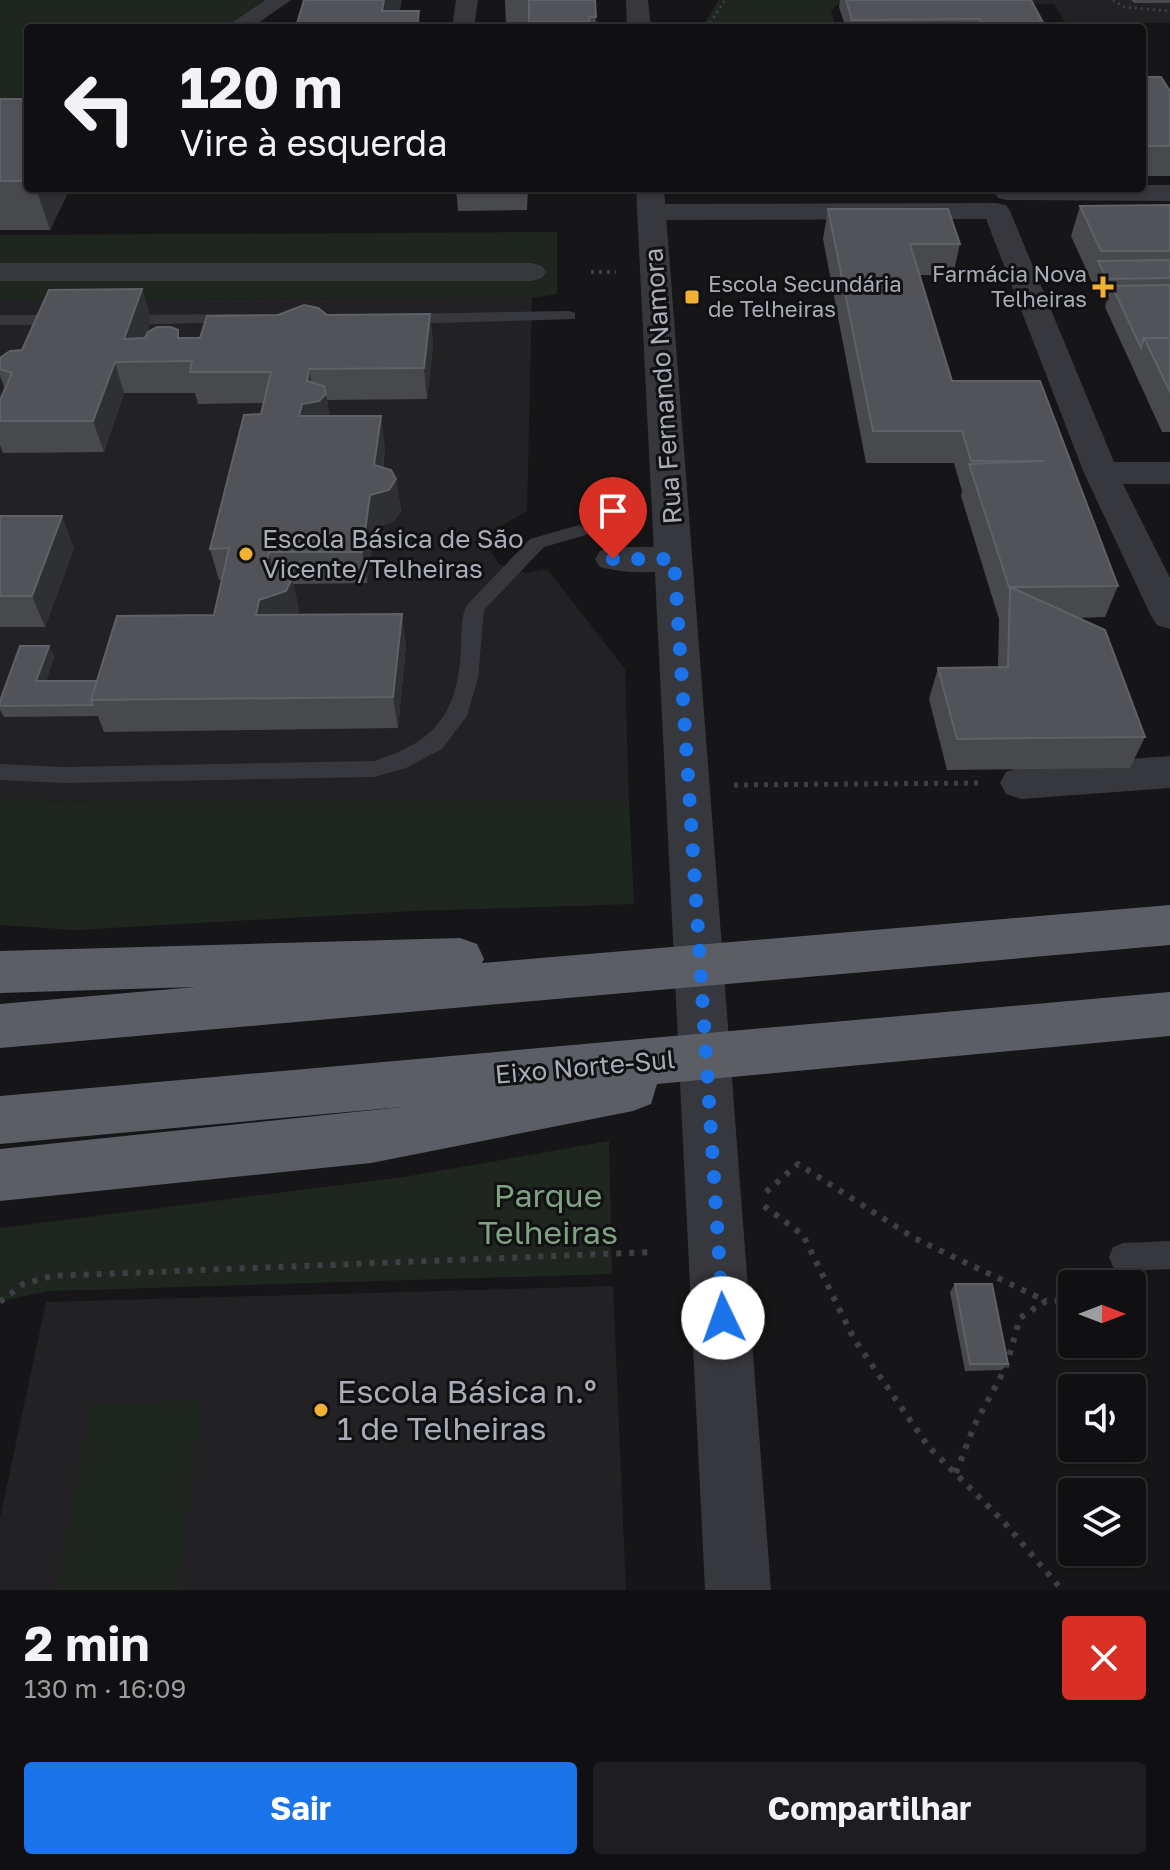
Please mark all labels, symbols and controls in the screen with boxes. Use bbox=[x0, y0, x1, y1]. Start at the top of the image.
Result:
text: 120 m bbox=[180, 53, 342, 120]
icon: left bbox=[48, 56, 152, 160]
text: Vire à esquerda bbox=[180, 121, 448, 164]
street label: Rua Fernando Namora bbox=[637, 247, 688, 525]
place label: Farmácia Nova Telheiras bbox=[932, 260, 1087, 312]
place label: Escola Secundária de Telheiras bbox=[708, 270, 902, 322]
marker: Farmácia Nova Telheiras bbox=[1094, 278, 1112, 296]
marker: Escola Secundária de Telheiras bbox=[683, 288, 701, 306]
pin bbox=[579, 477, 647, 559]
icon: arrive bbox=[591, 489, 635, 533]
place label: Escola Básica de São Vicente/Telheiras bbox=[262, 523, 524, 584]
marker: Escola Básica de São Vicente/Telheiras bbox=[237, 545, 255, 563]
street label: Eixo Norte-Sul bbox=[494, 1043, 676, 1090]
park label: Parque Telheiras bbox=[478, 1176, 618, 1251]
north arrow bbox=[1058, 1270, 1146, 1358]
map controls bbox=[1058, 1270, 1146, 1566]
position arrow bbox=[681, 1276, 765, 1360]
place label: Escola Básica n.º 1 de Telheiras bbox=[337, 1372, 596, 1447]
button: sound bbox=[1058, 1374, 1146, 1462]
marker: Escola Básica n.º 1 de Telheiras bbox=[312, 1401, 330, 1419]
button: layers bbox=[1058, 1478, 1146, 1566]
text: 2 min bbox=[24, 1614, 149, 1672]
button: close bbox=[1062, 1616, 1146, 1700]
text: 130 m · 16:09 bbox=[24, 1673, 186, 1704]
button: Sair bbox=[24, 1762, 577, 1854]
button: Compartilhar bbox=[593, 1762, 1146, 1854]

